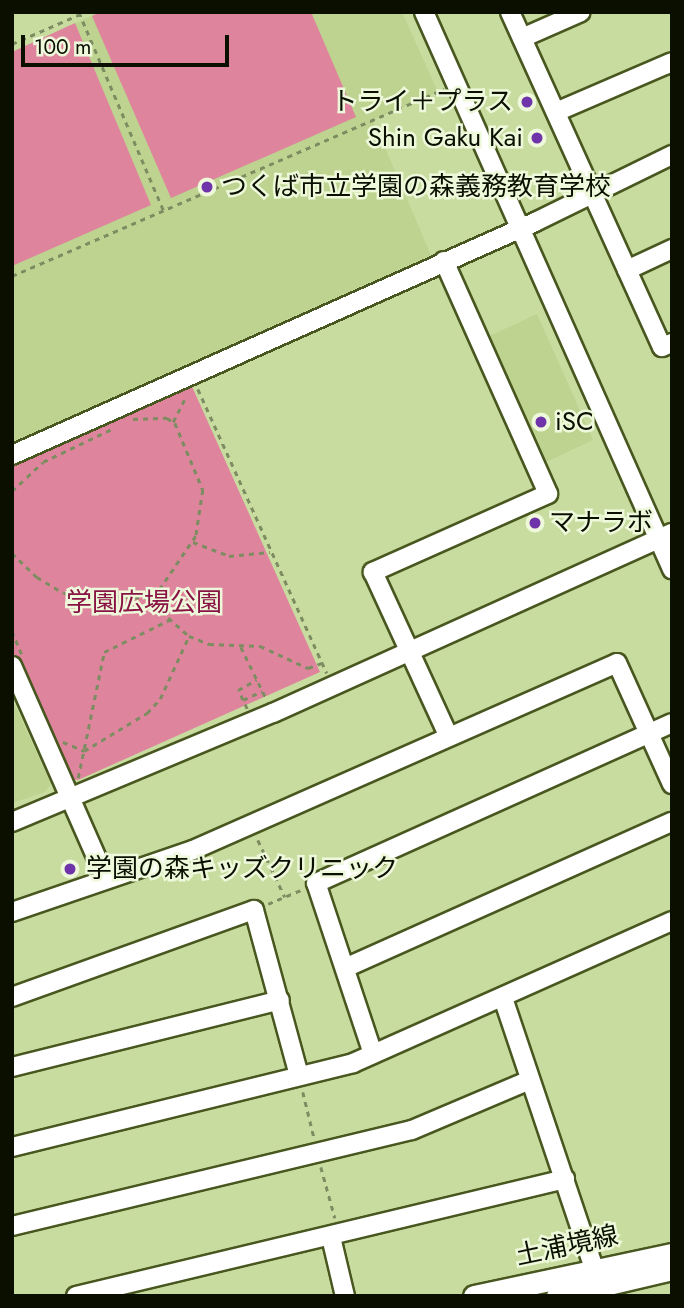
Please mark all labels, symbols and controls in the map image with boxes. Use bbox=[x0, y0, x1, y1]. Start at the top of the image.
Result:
scale bar bbox=[24, 21, 233, 65]
text: 100 m bbox=[34, 32, 91, 62]
place label: トライ＋プラス bbox=[331, 86, 513, 118]
marker: トライ＋プラス bbox=[519, 94, 535, 110]
place label: Shin Gaku Kai bbox=[368, 122, 523, 154]
marker: Shin Gaku Kai bbox=[529, 130, 545, 146]
place label: つくば市立学園の森義務教育学校 bbox=[221, 171, 611, 203]
marker: つくば市立学園の森義務教育学校 bbox=[199, 179, 215, 195]
place label: iSC bbox=[555, 406, 594, 438]
marker: iSC bbox=[533, 414, 549, 430]
place label: マナラボ bbox=[549, 507, 653, 539]
marker: マナラボ bbox=[527, 515, 543, 531]
park label: 学園広場公園 bbox=[66, 587, 222, 619]
place label: 学園の森キッズクリニック bbox=[86, 853, 398, 885]
marker: 学園の森キッズクリニック bbox=[60, 859, 80, 879]
street label: 土浦境線 bbox=[513, 1220, 621, 1272]

